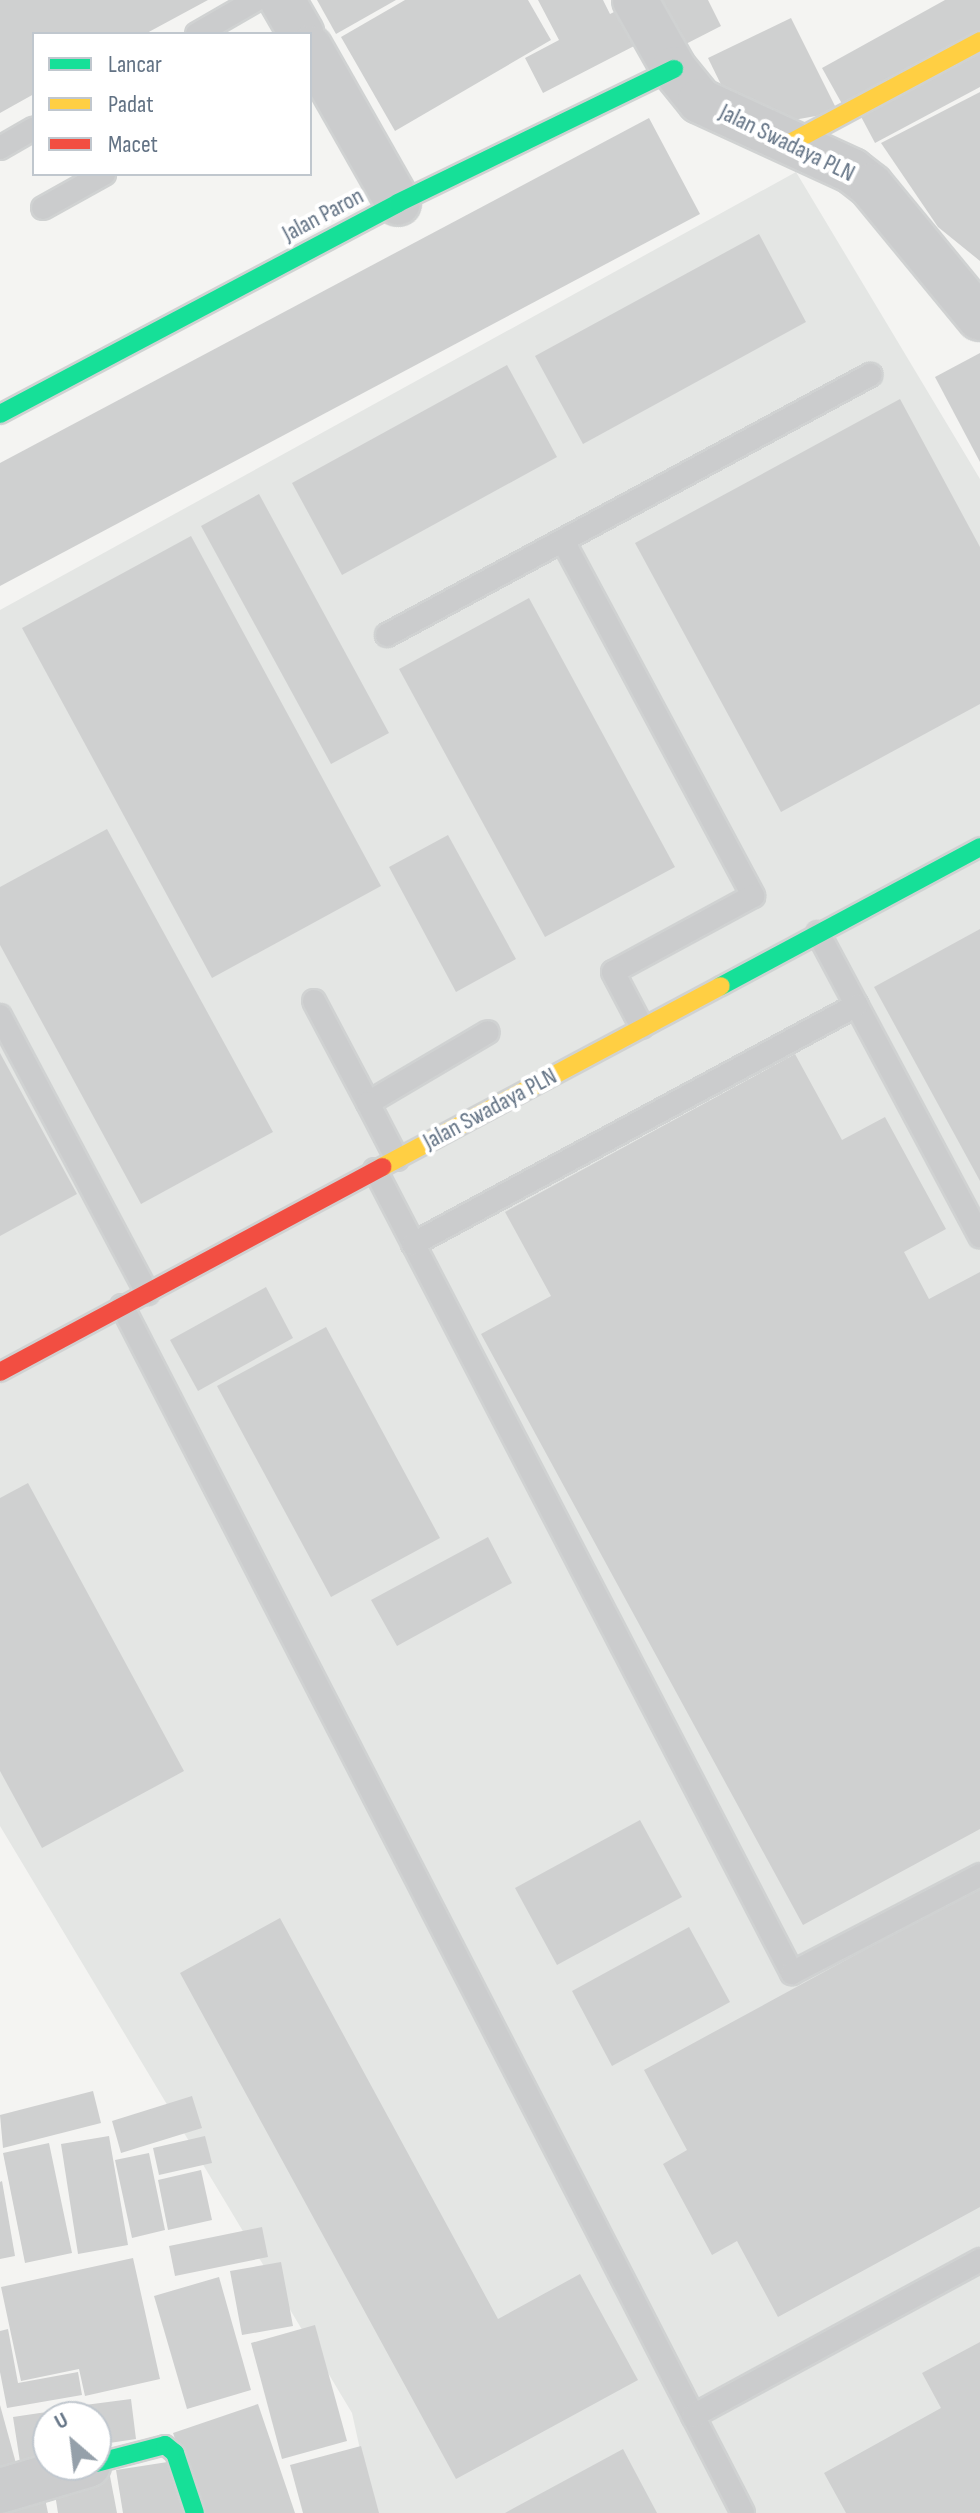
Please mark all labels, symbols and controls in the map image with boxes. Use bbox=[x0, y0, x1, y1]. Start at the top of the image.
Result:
legend bbox=[32, 32, 312, 176]
text: Lancar bbox=[108, 50, 162, 79]
text: Padat bbox=[108, 90, 154, 119]
street label: Jalan Swadaya PLN bbox=[715, 98, 859, 188]
text: Macet bbox=[108, 130, 158, 159]
street label: Jalan Paron bbox=[278, 182, 368, 248]
street label: Jalan Swadaya PLN bbox=[418, 1062, 562, 1156]
north arrow bbox=[32, 2401, 112, 2481]
text: U bbox=[50, 2407, 73, 2436]

